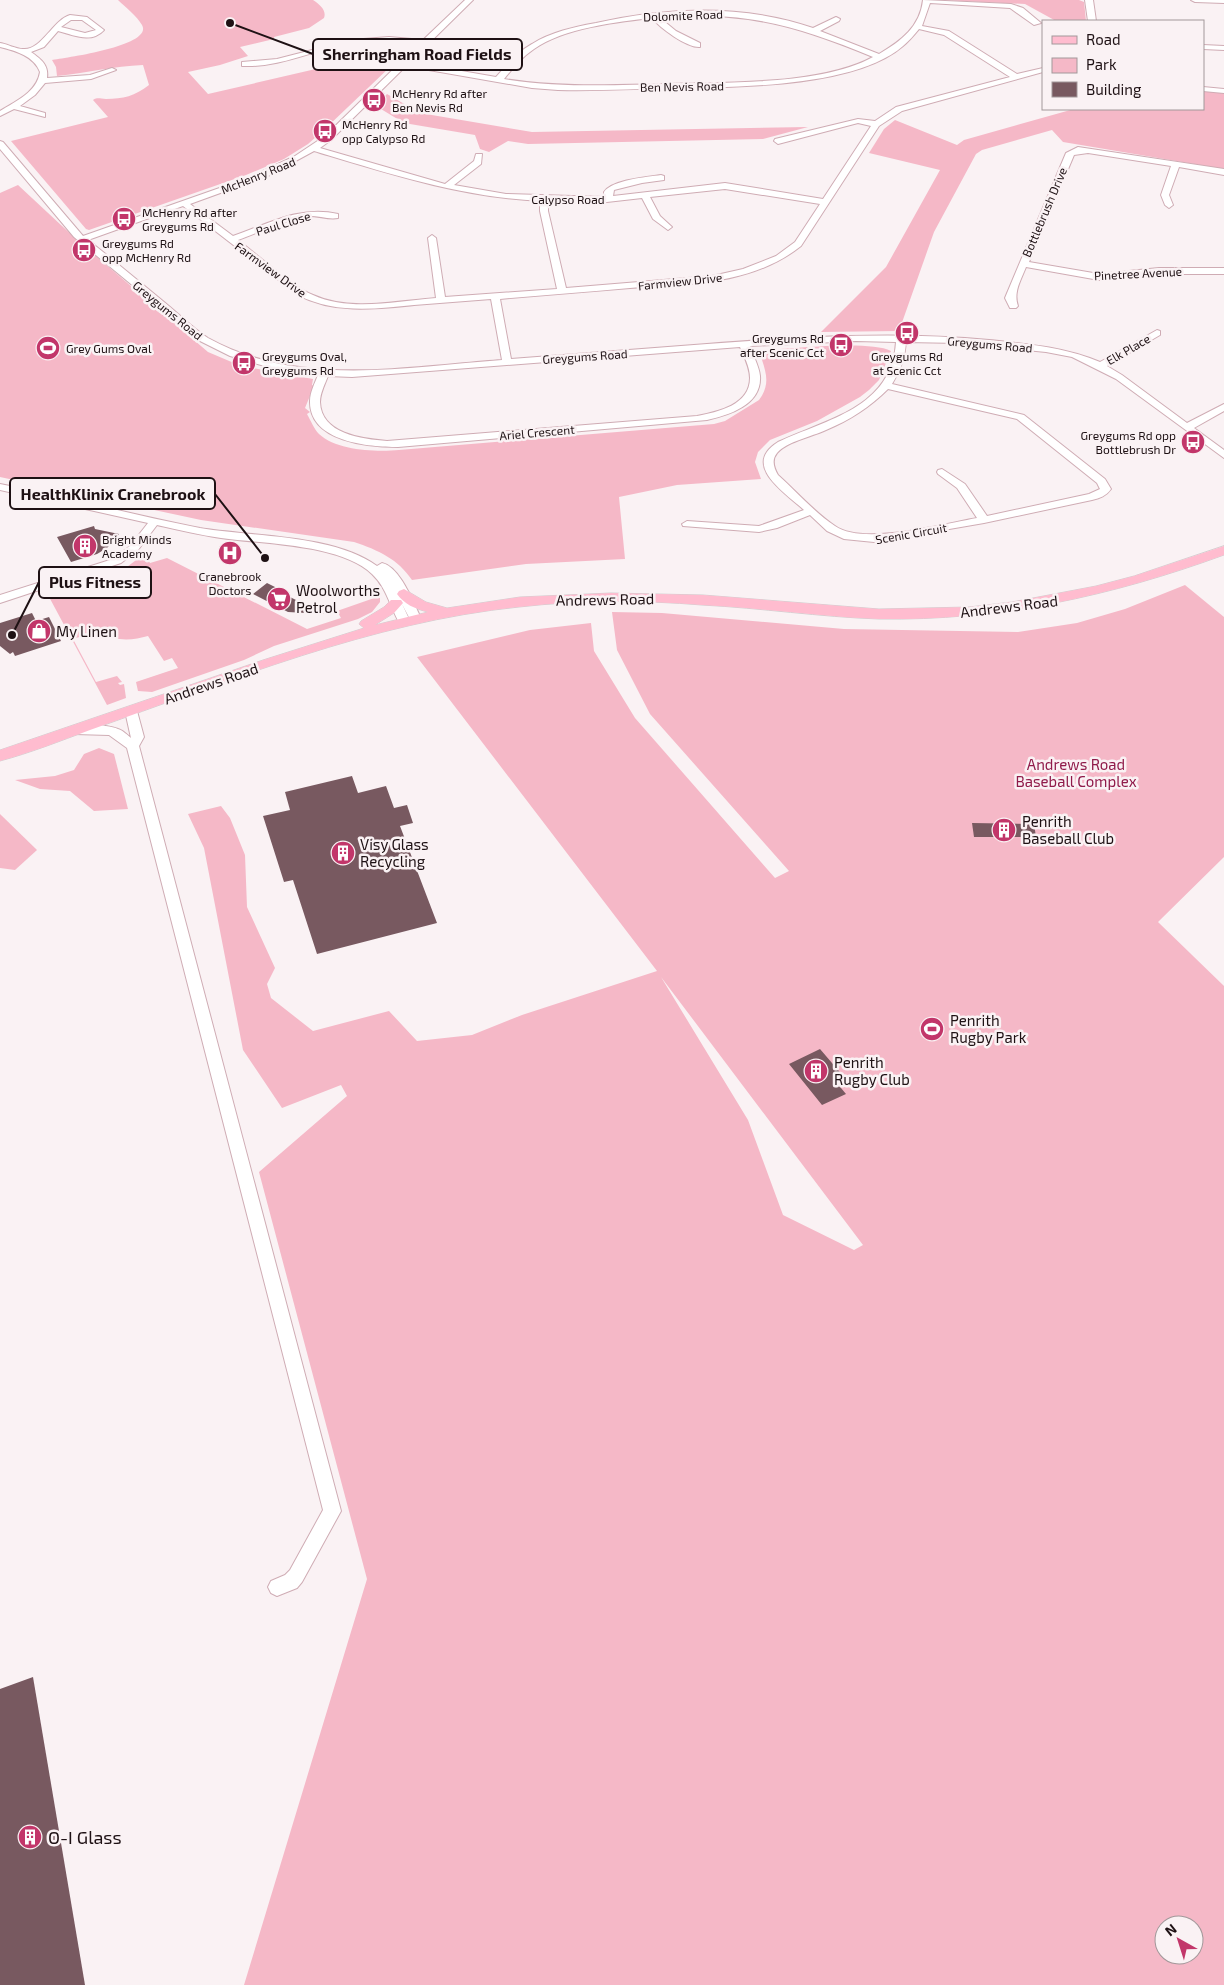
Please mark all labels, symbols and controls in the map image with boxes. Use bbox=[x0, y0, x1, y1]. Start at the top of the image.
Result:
street label: Dolomite Road bbox=[643, 7, 723, 23]
legend bbox=[1042, 20, 1204, 110]
text: Road bbox=[1086, 30, 1121, 48]
callout: Sherringham Road Fields bbox=[313, 39, 522, 70]
text: Sherringham Road Fields bbox=[323, 44, 511, 63]
text: Park bbox=[1086, 55, 1117, 73]
street label: Ben Nevis Road bbox=[640, 78, 724, 94]
text: Building bbox=[1086, 80, 1142, 98]
place label: McHenry Rd after Ben Nevis Rd bbox=[392, 86, 488, 114]
bus stop icon: McHenry Rd after Ben Nevis Rd bbox=[361, 87, 387, 113]
place label: McHenry Rd opp Calypso Rd bbox=[342, 117, 425, 145]
bus stop icon: McHenry Rd opp Calypso Rd bbox=[312, 118, 338, 144]
street label: McHenry Road bbox=[219, 154, 297, 196]
street label: Bottlebrush Drive bbox=[1019, 165, 1069, 259]
street label: Calypso Road bbox=[531, 192, 605, 206]
place label: McHenry Rd after Greygums Rd bbox=[142, 205, 238, 233]
bus stop icon: McHenry Rd after Greygums Rd bbox=[111, 206, 137, 232]
street label: Paul Close bbox=[254, 208, 312, 238]
place label: Greygums Rd opp McHenry Rd bbox=[102, 236, 191, 264]
bus stop icon: Greygums Rd opp McHenry Rd bbox=[71, 237, 97, 263]
street label: Farmview Drive bbox=[233, 238, 309, 300]
street label: Pinetree Avenue bbox=[1094, 264, 1182, 282]
street label: Farmview Drive bbox=[637, 270, 723, 292]
street label: Greygums Road bbox=[130, 278, 206, 342]
bus stop icon: Greygums Rd at Scenic Cct bbox=[894, 320, 920, 346]
place label: Greygums Rd after Scenic Cct bbox=[740, 331, 824, 359]
street label: Elk Place bbox=[1104, 331, 1152, 367]
bus stop icon: Greygums Rd after Scenic Cct bbox=[828, 332, 854, 358]
street label: Greygums Road bbox=[947, 333, 1033, 355]
sports icon: Grey Gums Oval bbox=[35, 335, 61, 361]
place label: Grey Gums Oval bbox=[66, 341, 152, 355]
street label: Greygums Road bbox=[542, 346, 628, 366]
place label: Greygums Oval, Greygums Rd bbox=[262, 349, 347, 377]
place label: Greygums Rd at Scenic Cct bbox=[871, 349, 943, 377]
bus stop icon: Greygums Oval, Greygums Rd bbox=[231, 350, 257, 376]
street label: Ariel Crescent bbox=[499, 422, 576, 442]
place label: Greygums Rd opp Bottlebrush Dr bbox=[1081, 428, 1176, 456]
bus stop icon: Greygums Rd opp Bottlebrush Dr bbox=[1180, 429, 1206, 455]
callout: HealthKlinix Cranebrook bbox=[10, 478, 215, 509]
text: HealthKlinix Cranebrook bbox=[21, 484, 205, 503]
street label: Scenic Circuit bbox=[874, 520, 948, 546]
place label: Bright Minds Academy bbox=[102, 532, 172, 560]
building icon: Bright Minds Academy bbox=[72, 533, 98, 559]
hospital icon: Cranebrook Doctors bbox=[217, 540, 243, 566]
callout: Plus Fitness bbox=[39, 567, 151, 598]
place label: Cranebrook Doctors bbox=[199, 569, 261, 597]
text: Plus Fitness bbox=[49, 572, 141, 591]
place label: Woolworths Petrol bbox=[296, 581, 380, 616]
supermarket icon: Woolworths Petrol bbox=[266, 586, 292, 612]
street label: Andrews Road bbox=[556, 589, 654, 609]
street label: Andrews Road bbox=[959, 591, 1059, 621]
shop icon: My Linen bbox=[26, 618, 52, 644]
place label: My Linen bbox=[56, 622, 117, 640]
street label: Andrews Road bbox=[162, 658, 260, 708]
park label: Andrews Road Baseball Complex bbox=[1015, 755, 1137, 790]
place label: Penrith Baseball Club bbox=[1022, 812, 1114, 847]
building icon: Penrith Baseball Club bbox=[991, 817, 1017, 843]
place label: Visy Glass Recycling bbox=[360, 835, 429, 870]
building icon: Visy Glass Recycling bbox=[330, 840, 356, 866]
place label: Penrith Rugby Park bbox=[950, 1011, 1027, 1046]
sports icon: Penrith Rugby Park bbox=[919, 1016, 945, 1042]
place label: Penrith Rugby Club bbox=[834, 1053, 910, 1088]
building icon: Penrith Rugby Club bbox=[803, 1058, 829, 1084]
building icon: O-I Glass bbox=[17, 1824, 43, 1850]
place label: O-I Glass bbox=[48, 1826, 122, 1848]
north arrow bbox=[1154, 1915, 1204, 1965]
text: N bbox=[1161, 1920, 1180, 1939]

